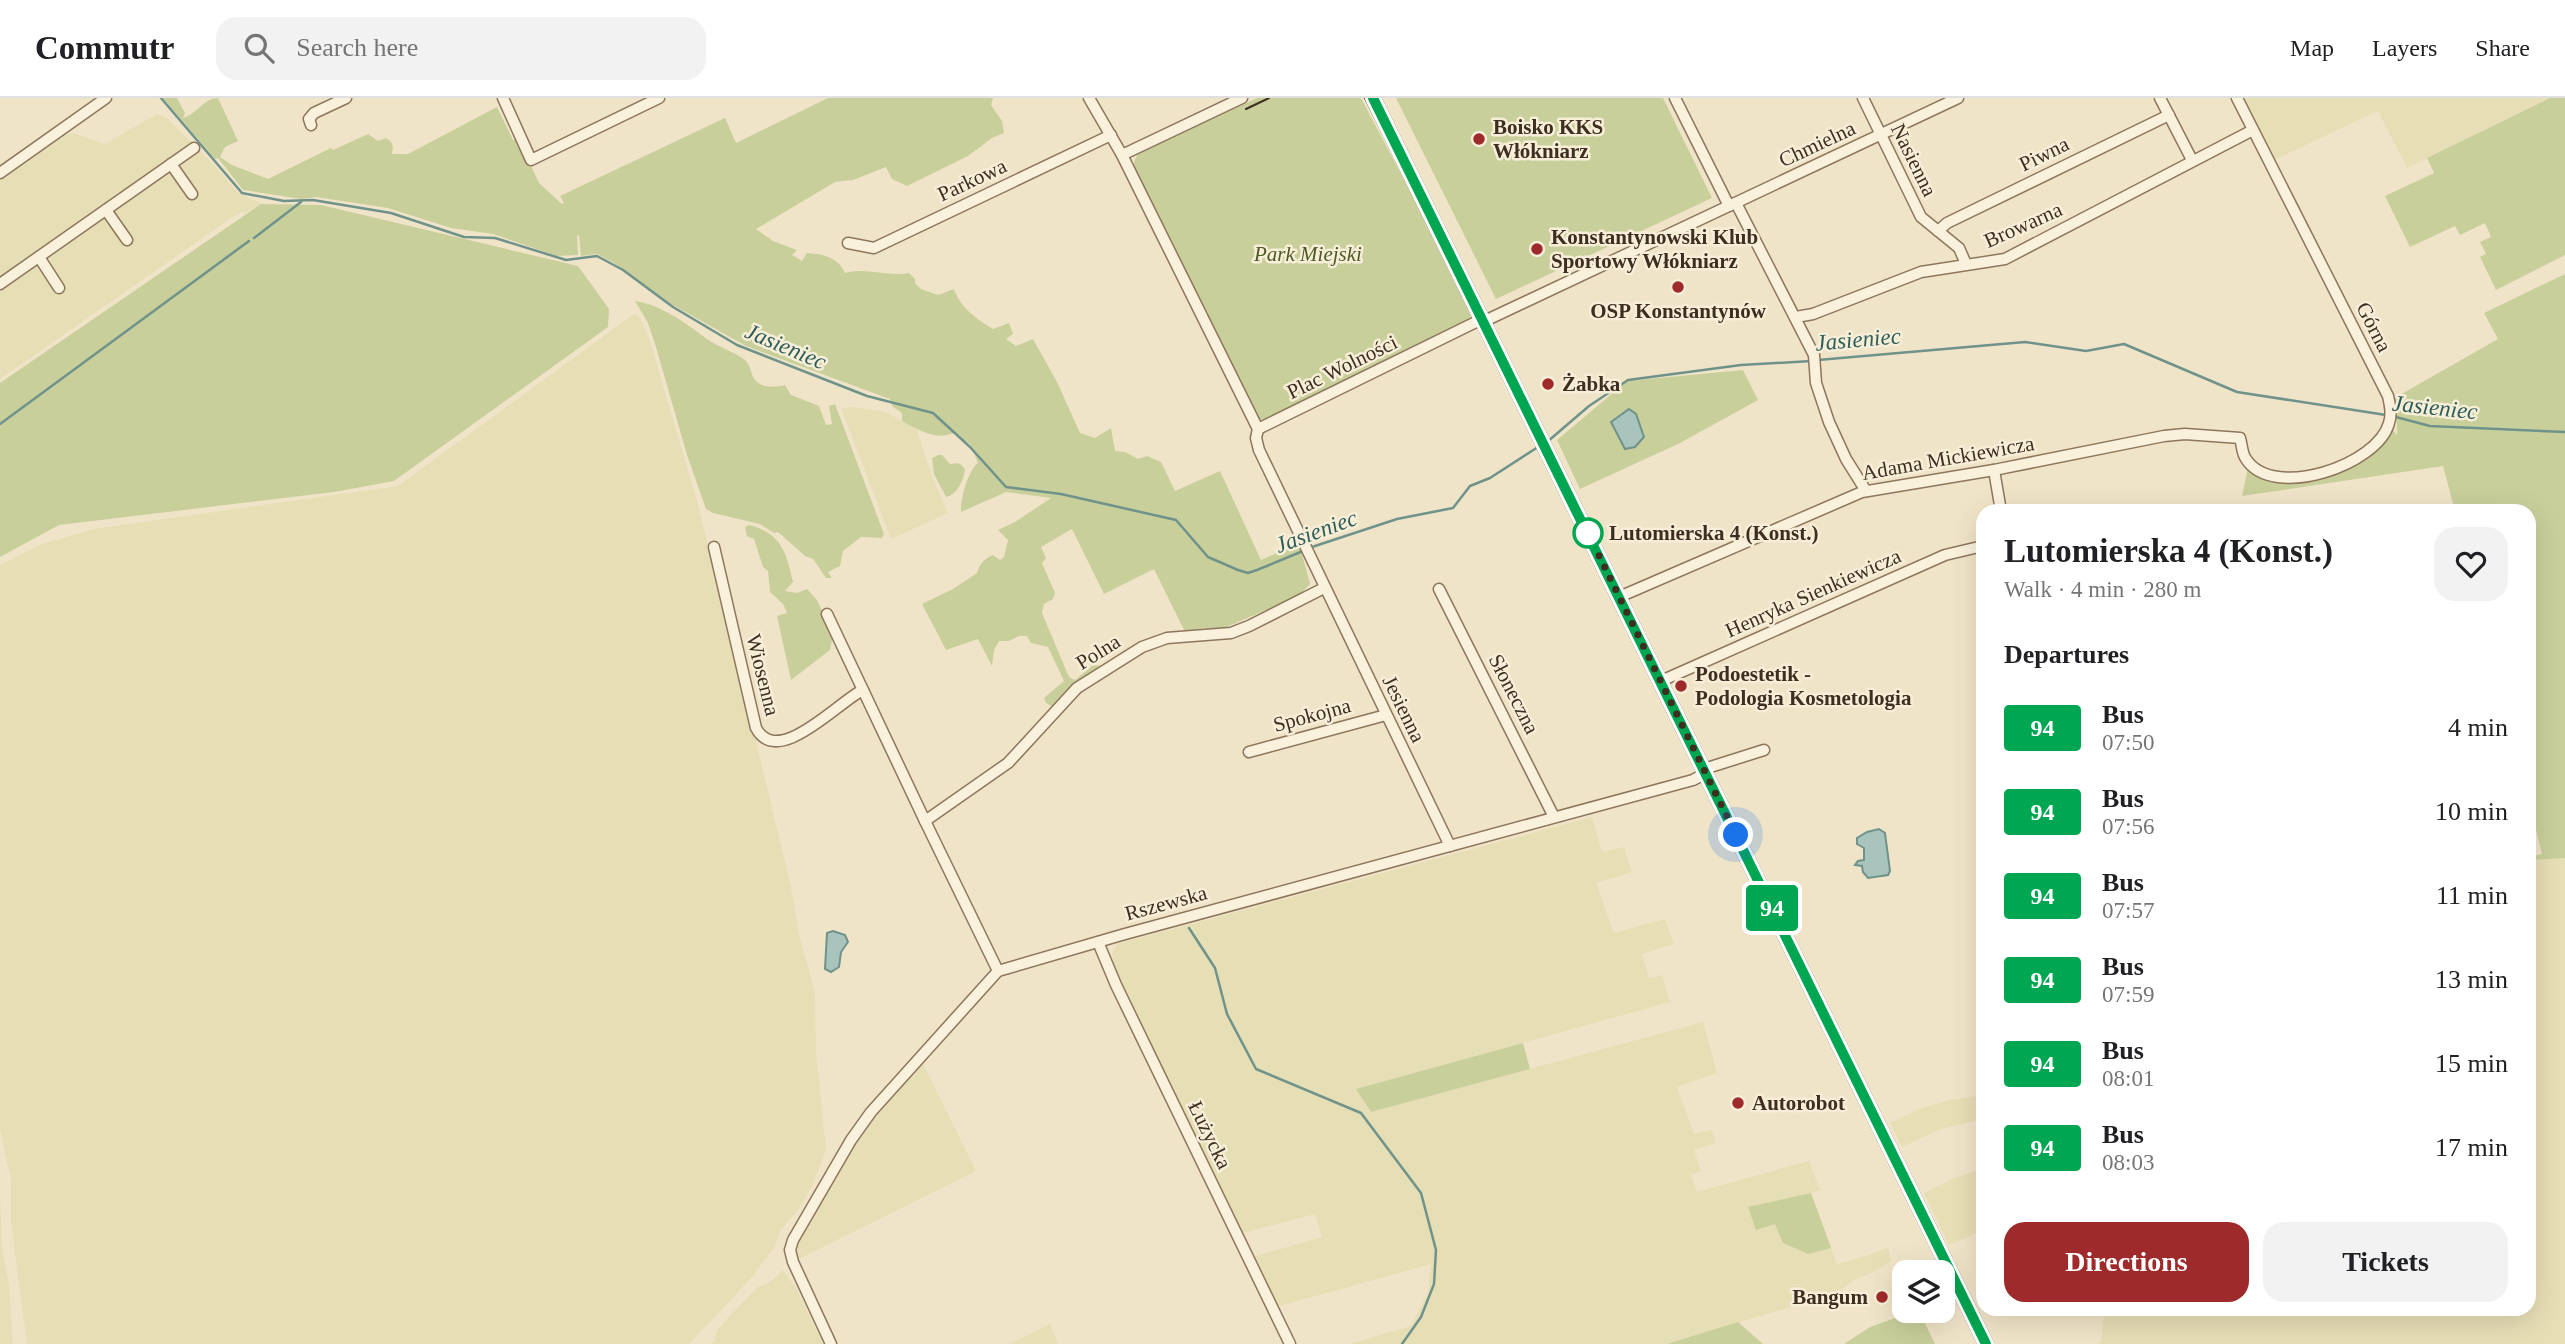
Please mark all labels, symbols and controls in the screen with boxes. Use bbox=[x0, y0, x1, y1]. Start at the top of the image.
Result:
search box bbox=[216, 17, 706, 80]
icon: search bbox=[240, 29, 278, 67]
text: Commutr bbox=[35, 30, 174, 66]
text: Search here bbox=[296, 33, 418, 62]
text: Map bbox=[2290, 35, 2334, 61]
text: Layers bbox=[2372, 35, 2437, 61]
text: Share bbox=[2475, 35, 2530, 61]
place label: Boisko KKS Włókniarz bbox=[1493, 115, 1603, 163]
street label: Chmielna bbox=[1775, 116, 1860, 172]
street label: Nasienna bbox=[1886, 120, 1942, 201]
marker: Boisko KKS Włókniarz bbox=[1471, 131, 1487, 147]
street label: Piwna bbox=[2015, 131, 2073, 176]
street label: Parkowa bbox=[934, 153, 1011, 206]
street label: Browarna bbox=[1980, 197, 2066, 253]
place label: Konstantynowski Klub Sportowy Włókniarz bbox=[1551, 225, 1758, 273]
marker: Konstantynowski Klub Sportowy Włókniarz bbox=[1529, 241, 1545, 257]
park label: Park Miejski bbox=[1253, 242, 1362, 266]
marker: OSP Konstantynów bbox=[1670, 279, 1686, 295]
street label: Górna bbox=[2351, 298, 2397, 356]
place label: OSP Konstantynów bbox=[1590, 299, 1767, 323]
water label: Jasieniec bbox=[742, 318, 830, 375]
water label: Jasieniec bbox=[1814, 323, 1902, 356]
street label: Plac Wolności bbox=[1283, 330, 1401, 404]
place label: Żabka bbox=[1562, 372, 1621, 396]
marker: Żabka bbox=[1540, 376, 1556, 392]
water label: Jasieniec bbox=[2391, 391, 2479, 424]
street label: Adama Mickiewicza bbox=[1860, 431, 2037, 485]
water label: Jasieniec bbox=[1272, 505, 1361, 558]
marker: Lutomierska 4 (Konst.) bbox=[1573, 518, 1603, 548]
place label: Lutomierska 4 (Konst.) bbox=[1609, 521, 1818, 545]
button: heart bbox=[2434, 527, 2508, 601]
text: Lutomierska 4 (Konst.) bbox=[2004, 533, 2333, 569]
street label: Henryka Sienkiewicza bbox=[1722, 543, 1905, 643]
text: Walk · 4 min · 280 m bbox=[2004, 577, 2201, 602]
street label: Polna bbox=[1071, 629, 1125, 675]
street label: Wiosenna bbox=[741, 632, 785, 719]
text: Departures bbox=[2004, 640, 2129, 669]
street label: Słoneczna bbox=[1484, 650, 1545, 738]
place label: Podoestetik - Podologia Kosmetologia bbox=[1695, 662, 1912, 710]
street label: Jesienna bbox=[1378, 672, 1431, 747]
marker: Podoestetik - Podologia Kosmetologia bbox=[1673, 678, 1689, 694]
street label: Spokojna bbox=[1271, 693, 1354, 737]
text: Bus bbox=[2102, 700, 2144, 729]
text: 4 min bbox=[2448, 713, 2508, 742]
text: 94 bbox=[2031, 715, 2055, 741]
text: 07:50 bbox=[2102, 730, 2154, 755]
text: Bus bbox=[2102, 784, 2144, 813]
text: 10 min bbox=[2435, 797, 2508, 826]
text: 94 bbox=[2031, 799, 2055, 825]
text: 07:56 bbox=[2102, 814, 2154, 839]
your location bbox=[1718, 817, 1753, 852]
text: Bus bbox=[2102, 868, 2144, 897]
street label: Rszewska bbox=[1122, 880, 1210, 925]
text: 11 min bbox=[2436, 881, 2508, 910]
text: 94 bbox=[2031, 883, 2055, 909]
line badge: 94 bbox=[1740, 885, 1803, 931]
text: 94 bbox=[1760, 895, 1784, 921]
text: 07:57 bbox=[2102, 898, 2154, 923]
text: Bus bbox=[2102, 952, 2144, 981]
text: 13 min bbox=[2435, 965, 2508, 994]
text: 94 bbox=[2031, 967, 2055, 993]
text: 07:59 bbox=[2102, 982, 2154, 1007]
text: Bus bbox=[2102, 1036, 2144, 1065]
text: 15 min bbox=[2435, 1049, 2508, 1078]
text: 94 bbox=[2031, 1051, 2055, 1077]
text: 08:01 bbox=[2102, 1066, 2154, 1091]
place label: Autorobot bbox=[1752, 1091, 1845, 1115]
marker: Autorobot bbox=[1730, 1095, 1746, 1111]
street label: Łużycka bbox=[1183, 1097, 1237, 1173]
text: Bus bbox=[2102, 1120, 2144, 1149]
text: 17 min bbox=[2435, 1133, 2508, 1162]
text: 94 bbox=[2031, 1135, 2055, 1161]
text: 08:03 bbox=[2102, 1150, 2154, 1175]
button: Directions bbox=[2004, 1222, 2249, 1302]
button: Tickets bbox=[2263, 1222, 2508, 1302]
map controls bbox=[1892, 1260, 1955, 1323]
button: layers bbox=[1892, 1260, 1955, 1323]
place label: Bangum bbox=[1792, 1285, 1869, 1309]
marker: Bangum bbox=[1874, 1289, 1890, 1305]

